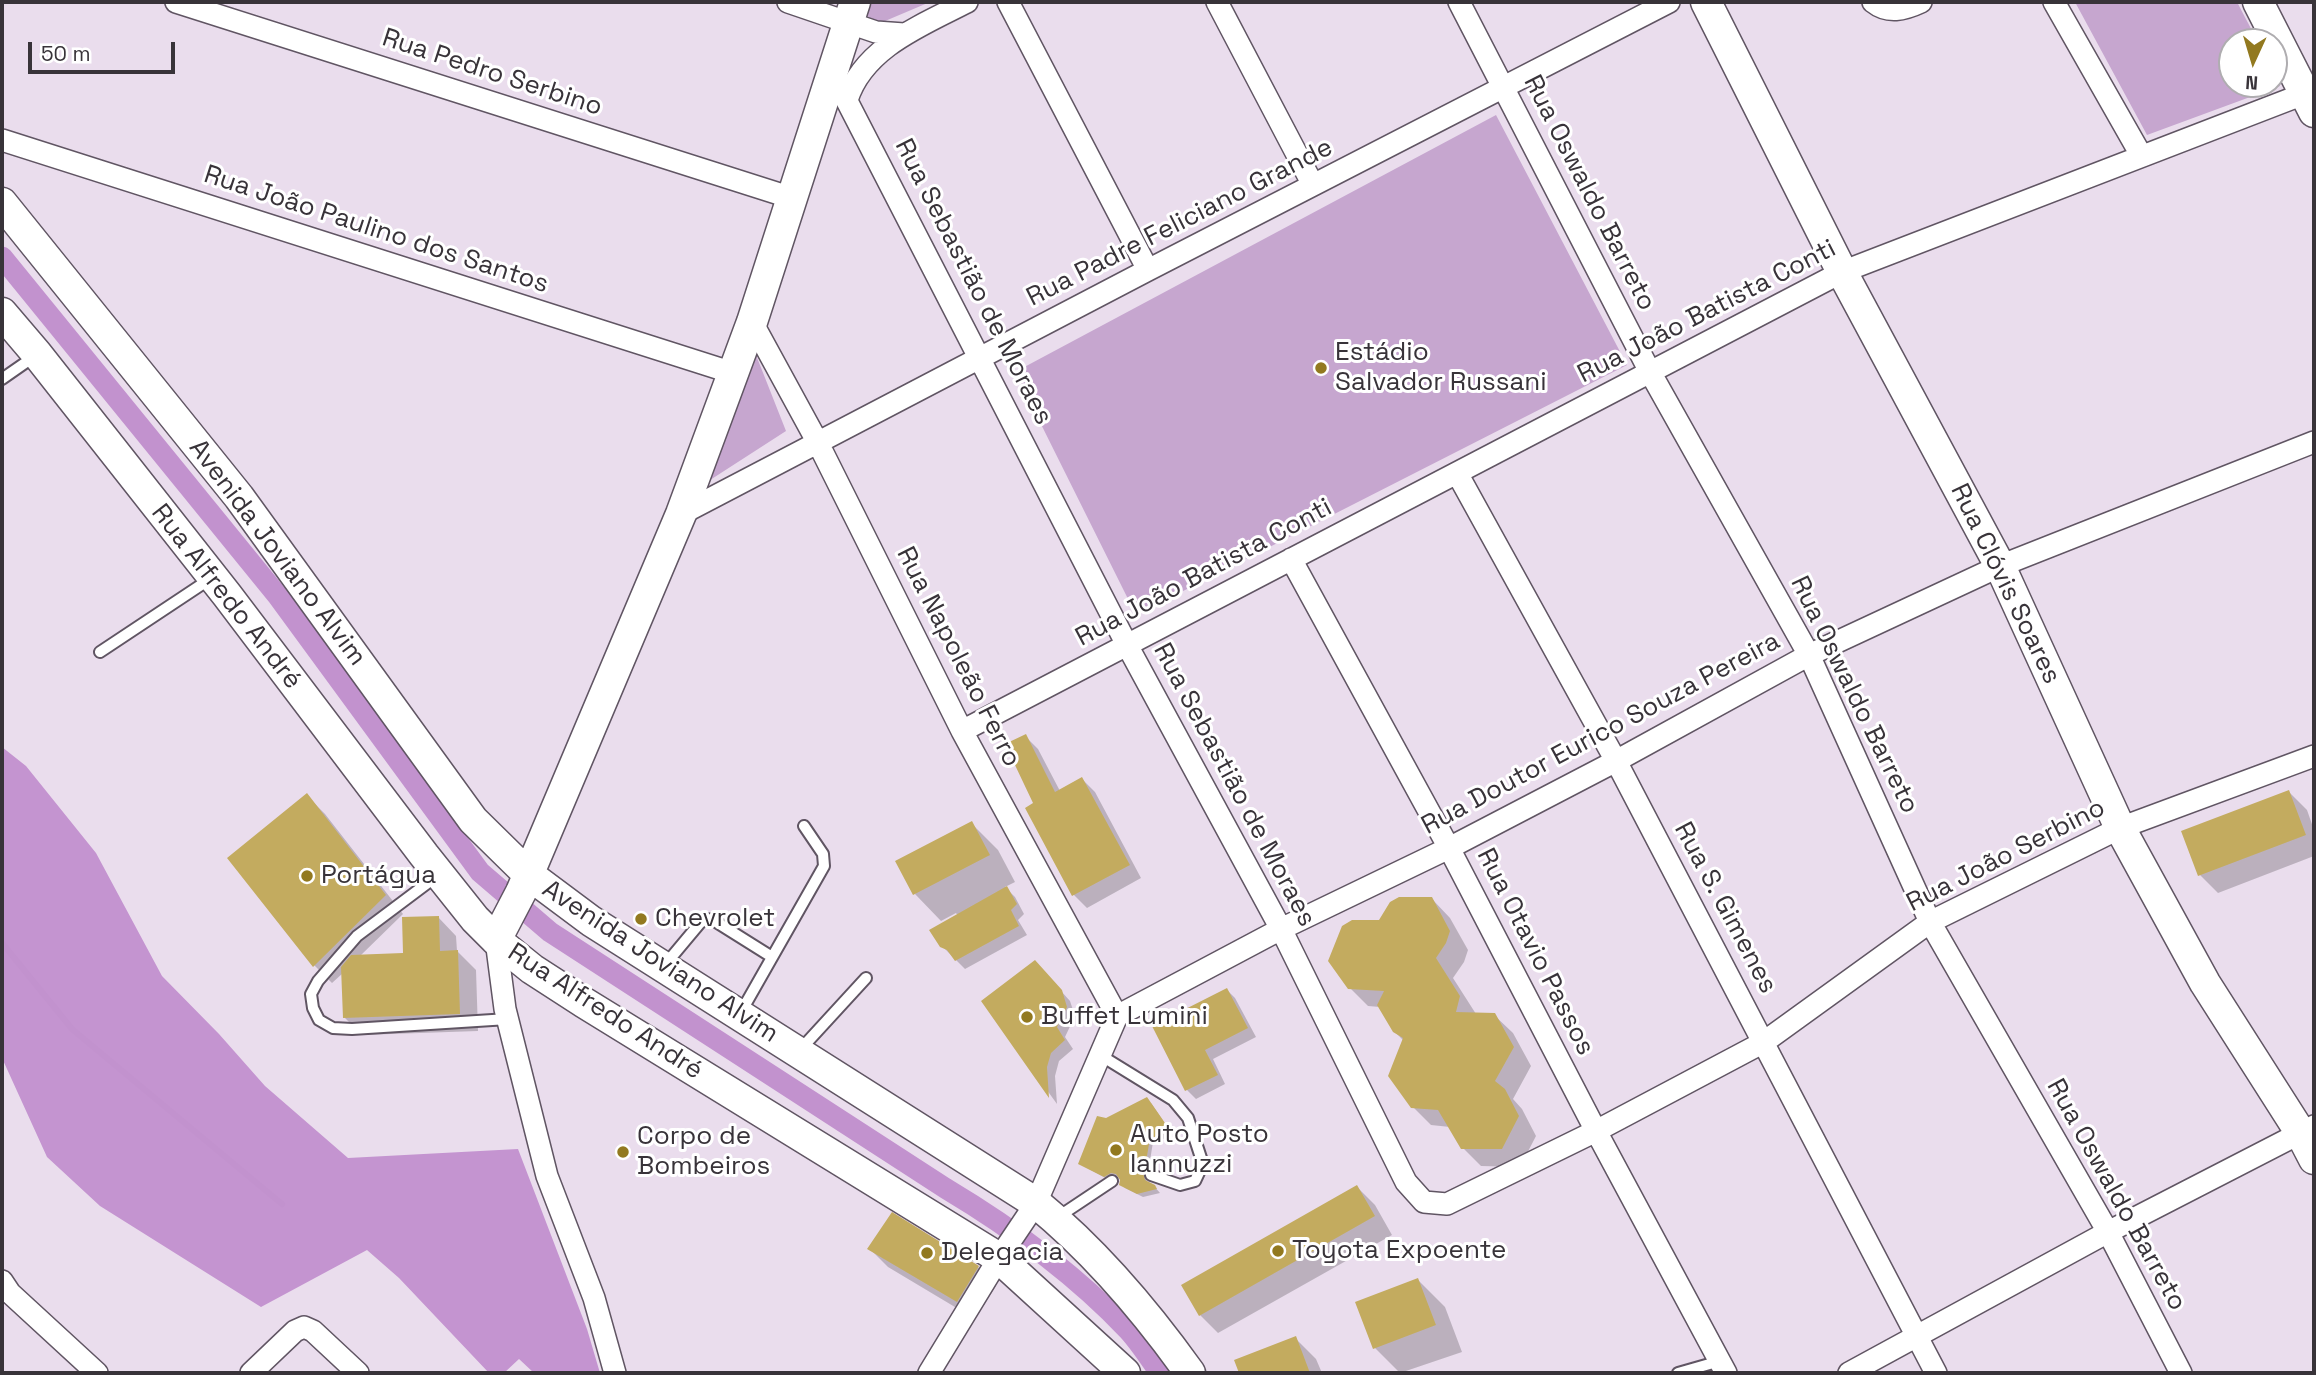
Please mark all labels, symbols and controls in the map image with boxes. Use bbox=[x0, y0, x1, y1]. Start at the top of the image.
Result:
street label: Rua Pedro Serbino bbox=[378, 23, 606, 123]
scale bar bbox=[32, 28, 178, 72]
north arrow bbox=[2218, 28, 2288, 98]
text: 50 m bbox=[41, 40, 91, 67]
street label: Rua Oswaldo Barreto bbox=[1516, 70, 1662, 316]
text: N bbox=[2244, 70, 2259, 95]
street label: Rua Padre Feliciano Grande bbox=[1022, 132, 1338, 314]
street label: Rua Sebastião de Moraes bbox=[887, 134, 1059, 430]
street label: Rua João Paulino dos Santos bbox=[200, 159, 552, 301]
street label: Rua João Batista Conti bbox=[1573, 233, 1841, 391]
place label: Estádio Salvador Russani bbox=[1335, 337, 1547, 398]
marker: Estádio Salvador Russani bbox=[1313, 360, 1329, 376]
street label: Avenida Joviano Alvim bbox=[182, 434, 372, 672]
street label: Rua Clóvis Soares bbox=[1943, 479, 2067, 689]
street label: Rua João Batista Conti bbox=[1071, 492, 1337, 654]
street label: Rua Alfredo André bbox=[144, 498, 308, 696]
street label: Rua Napoleão Ferro bbox=[889, 542, 1027, 772]
street label: Rua Oswaldo Barreto bbox=[1783, 571, 1925, 819]
street label: Rua Doutor Eurico Souza Pereira bbox=[1417, 626, 1785, 842]
street label: Rua Sebastião de Moraes bbox=[1146, 638, 1322, 932]
street label: Rua João Serbino bbox=[1902, 793, 2110, 919]
street label: Rua S. Gimenes bbox=[1667, 817, 1783, 999]
street label: Rua Otavio Passos bbox=[1469, 843, 1601, 1061]
place label: Portágua bbox=[321, 860, 436, 892]
marker: Portágua bbox=[299, 868, 315, 884]
street label: Avenida Joviano Alvim bbox=[536, 874, 784, 1050]
place label: Chevrolet bbox=[655, 903, 775, 935]
marker: Chevrolet bbox=[633, 911, 649, 927]
street label: Rua Alfredo André bbox=[502, 937, 708, 1087]
place label: Buffet Lumini bbox=[1041, 1001, 1208, 1033]
marker: Buffet Lumini bbox=[1019, 1009, 1035, 1025]
street label: Rua Oswaldo Barreto bbox=[2039, 1074, 2193, 1316]
place label: Auto Posto Iannuzzi bbox=[1130, 1119, 1269, 1180]
place label: Corpo de Bombeiros bbox=[637, 1121, 770, 1182]
marker: Auto Posto Iannuzzi bbox=[1108, 1142, 1124, 1158]
marker: Corpo de Bombeiros bbox=[615, 1144, 631, 1160]
place label: Toyota Expoente bbox=[1292, 1235, 1506, 1267]
place label: Delegacia bbox=[941, 1237, 1064, 1269]
marker: Toyota Expoente bbox=[1270, 1243, 1286, 1259]
marker: Delegacia bbox=[919, 1245, 935, 1261]

